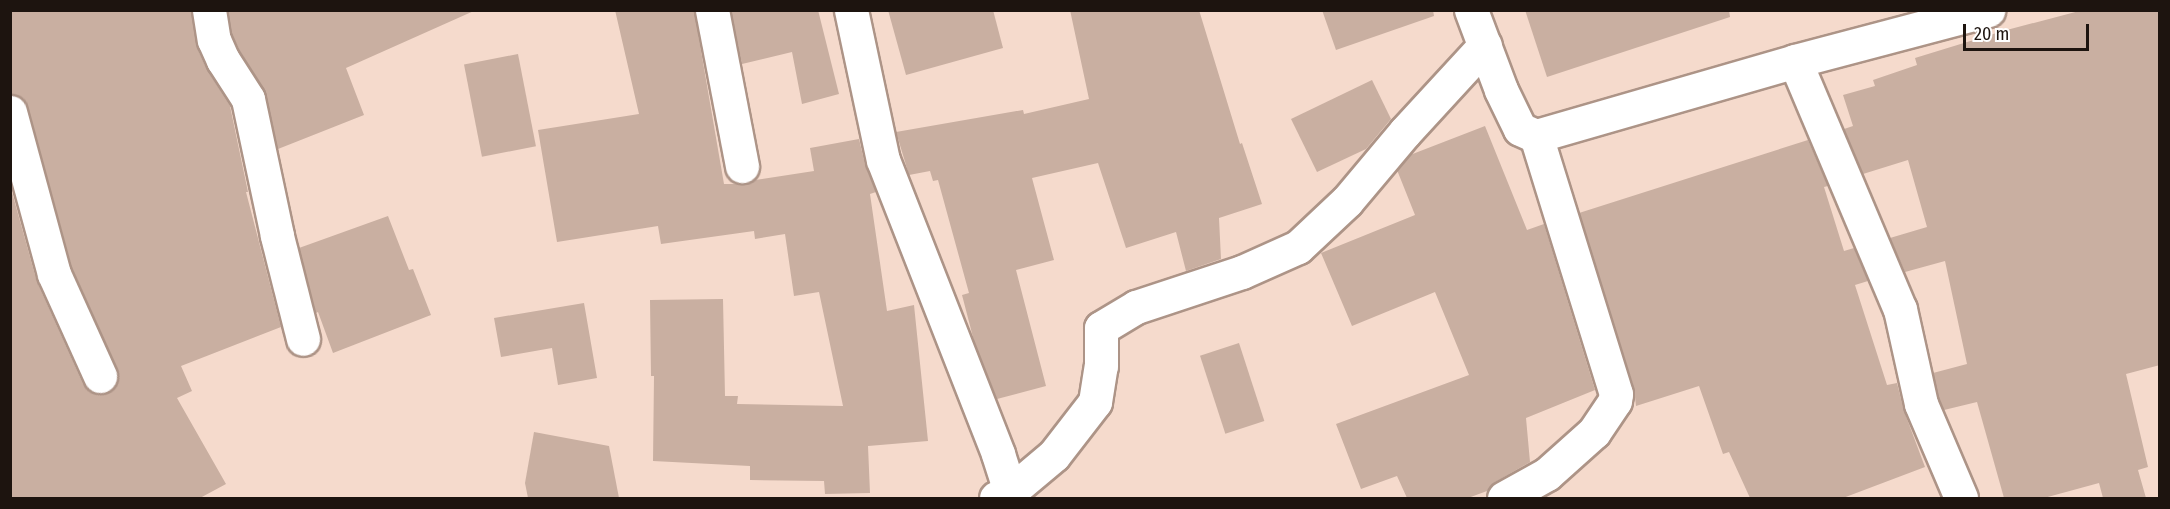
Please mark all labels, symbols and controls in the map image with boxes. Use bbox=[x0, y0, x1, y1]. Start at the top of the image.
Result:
scale bar bbox=[1966, 12, 2092, 50]
text: 20 m bbox=[1974, 23, 2009, 45]

